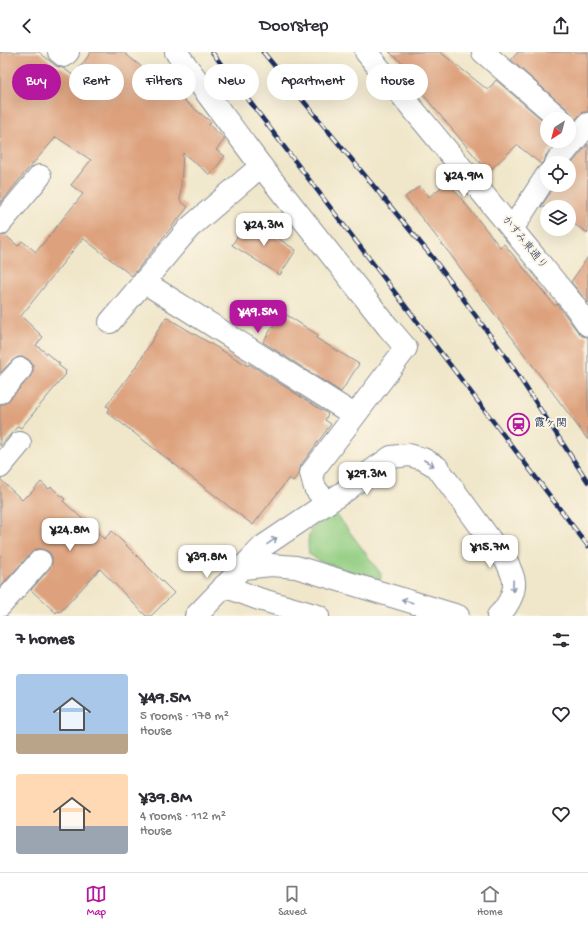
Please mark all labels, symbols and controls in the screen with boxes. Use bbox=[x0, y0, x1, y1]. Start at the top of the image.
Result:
icon: back bbox=[16, 15, 38, 37]
icon: share bbox=[550, 15, 572, 37]
text: Doorstep bbox=[260, 16, 328, 37]
chip: Buy bbox=[12, 64, 61, 100]
chip: Rent bbox=[69, 64, 124, 100]
chip: Filters bbox=[132, 64, 196, 100]
chip: New bbox=[204, 64, 259, 100]
chip: Apartment bbox=[267, 64, 358, 100]
chip: House bbox=[366, 64, 428, 100]
north arrow bbox=[540, 112, 576, 148]
map controls bbox=[540, 112, 576, 236]
button: locate bbox=[540, 156, 576, 192]
pin: ¥24.9M bbox=[431, 164, 497, 198]
text: ¥24.9M bbox=[445, 169, 483, 184]
button: layers bbox=[540, 200, 576, 236]
pin: ¥24.3M bbox=[231, 213, 297, 247]
street label: かすみ東通り bbox=[499, 213, 550, 272]
text: ¥24.3M bbox=[245, 218, 283, 233]
pin: ¥49.5M bbox=[225, 300, 291, 334]
text: ¥49.5M bbox=[239, 305, 277, 320]
station icon: 霞ヶ関 bbox=[505, 411, 531, 437]
place label: 霞ヶ関 bbox=[534, 416, 567, 430]
one-way arrow bbox=[423, 459, 435, 467]
pin: ¥29.3M bbox=[334, 462, 400, 496]
text: ¥29.3M bbox=[348, 467, 386, 482]
pin: ¥24.8M bbox=[37, 518, 103, 552]
text: ¥24.8M bbox=[51, 523, 89, 538]
pin: ¥15.7M bbox=[457, 535, 523, 569]
one-way arrow bbox=[266, 537, 277, 545]
text: ¥15.7M bbox=[471, 540, 509, 555]
pin: ¥39.8M bbox=[174, 545, 240, 579]
text: ¥39.8M bbox=[187, 550, 227, 565]
one-way arrow bbox=[509, 579, 517, 592]
one-way arrow bbox=[401, 597, 414, 604]
icon: filters bbox=[550, 629, 572, 651]
text: 7 homes bbox=[16, 630, 74, 650]
text: ¥49.5M bbox=[140, 689, 191, 709]
icon: home bbox=[48, 690, 96, 738]
icon: heart bbox=[550, 703, 572, 725]
text: 5 rooms · 178 m² bbox=[140, 709, 229, 724]
text: House bbox=[140, 724, 172, 739]
text: ¥39.8M bbox=[140, 789, 192, 809]
icon: home bbox=[48, 790, 96, 838]
icon: heart bbox=[550, 803, 572, 825]
text: 4 rooms · 112 m² bbox=[140, 809, 226, 824]
text: House bbox=[140, 824, 172, 839]
tab: Map bbox=[85, 883, 107, 919]
tab: Saved bbox=[278, 883, 306, 919]
tab: Home bbox=[477, 883, 503, 919]

